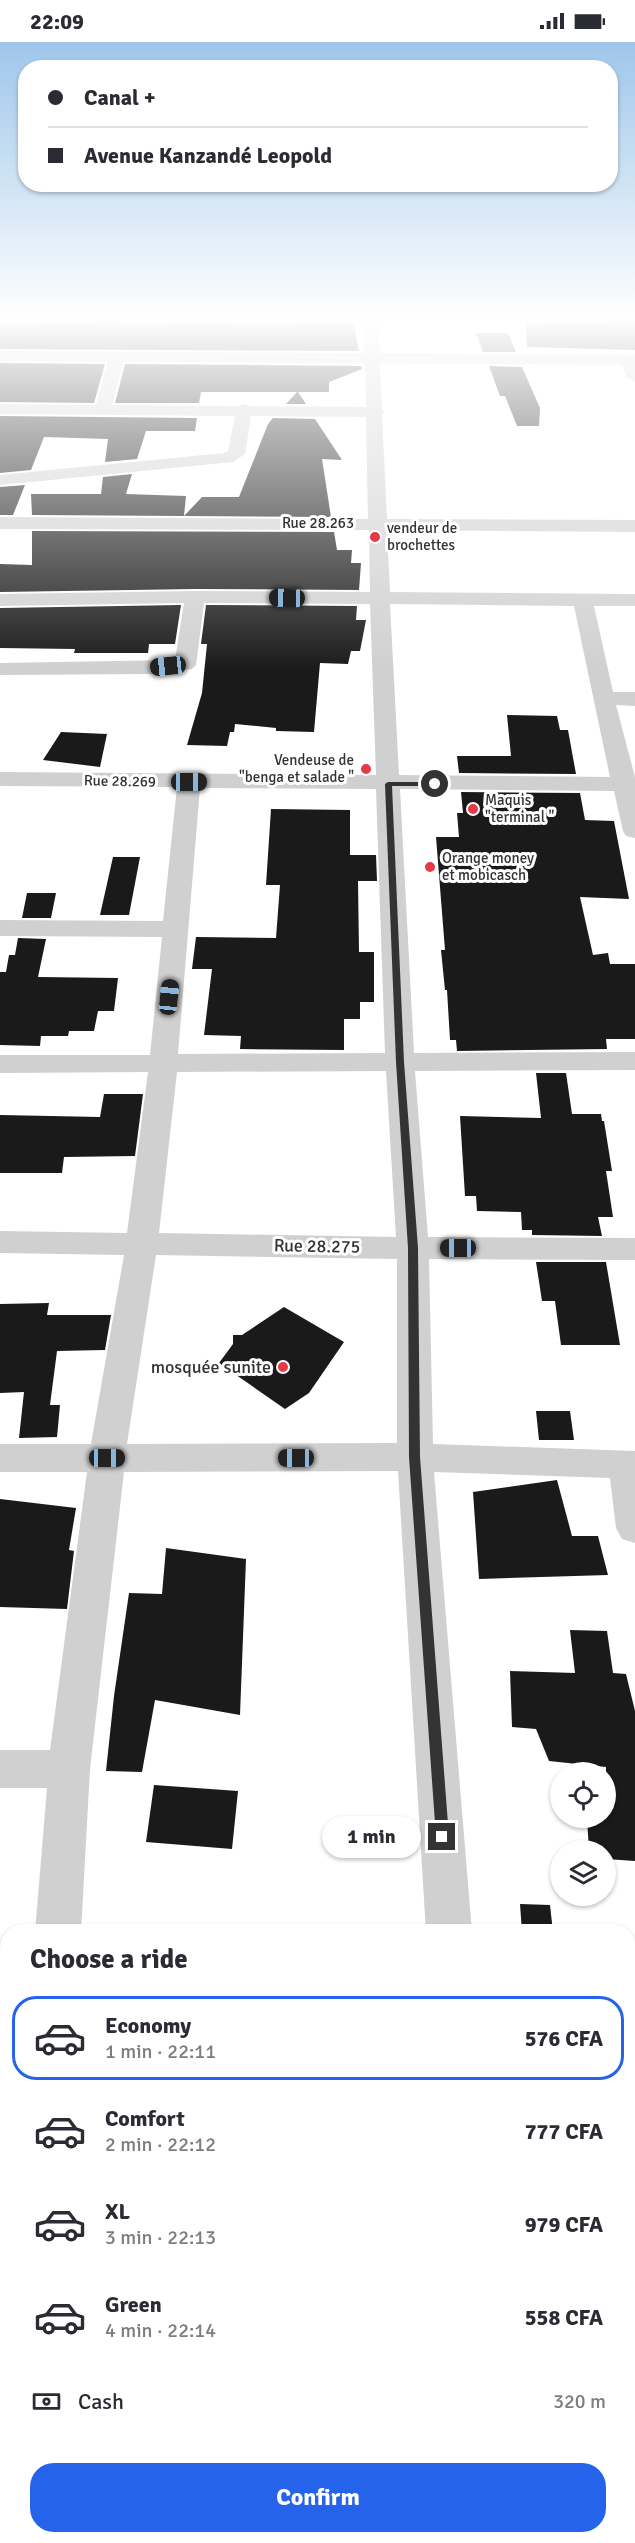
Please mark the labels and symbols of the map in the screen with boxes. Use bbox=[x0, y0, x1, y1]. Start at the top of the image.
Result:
street label: Rue 28.263 bbox=[282, 514, 354, 532]
place label: vendeur de brochettes bbox=[387, 519, 457, 554]
marker: vendeur de brochettes bbox=[368, 530, 382, 544]
car bbox=[269, 589, 305, 607]
car bbox=[149, 655, 187, 677]
place label: Vendeuse de "benga et salade " bbox=[239, 751, 354, 786]
marker: Vendeuse de "benga et salade " bbox=[359, 762, 373, 776]
route start bbox=[421, 770, 448, 797]
street label: Rue 28.269 bbox=[84, 771, 156, 791]
car bbox=[171, 773, 207, 791]
place label: Maquis "terminal " bbox=[485, 791, 554, 826]
marker: Maquis "terminal " bbox=[466, 802, 480, 816]
place label: Orange money et mobicasch bbox=[442, 849, 534, 884]
marker: Orange money et mobicasch bbox=[423, 860, 437, 874]
car bbox=[158, 978, 180, 1016]
street label: Rue 28.275 bbox=[274, 1234, 360, 1258]
car bbox=[440, 1239, 476, 1257]
place label: mosquée sunite bbox=[151, 1356, 271, 1378]
marker: mosquée sunite bbox=[276, 1360, 290, 1374]
car bbox=[89, 1449, 125, 1467]
car bbox=[278, 1449, 314, 1467]
callout: 1 min bbox=[322, 1816, 421, 1858]
route end bbox=[428, 1823, 455, 1850]

